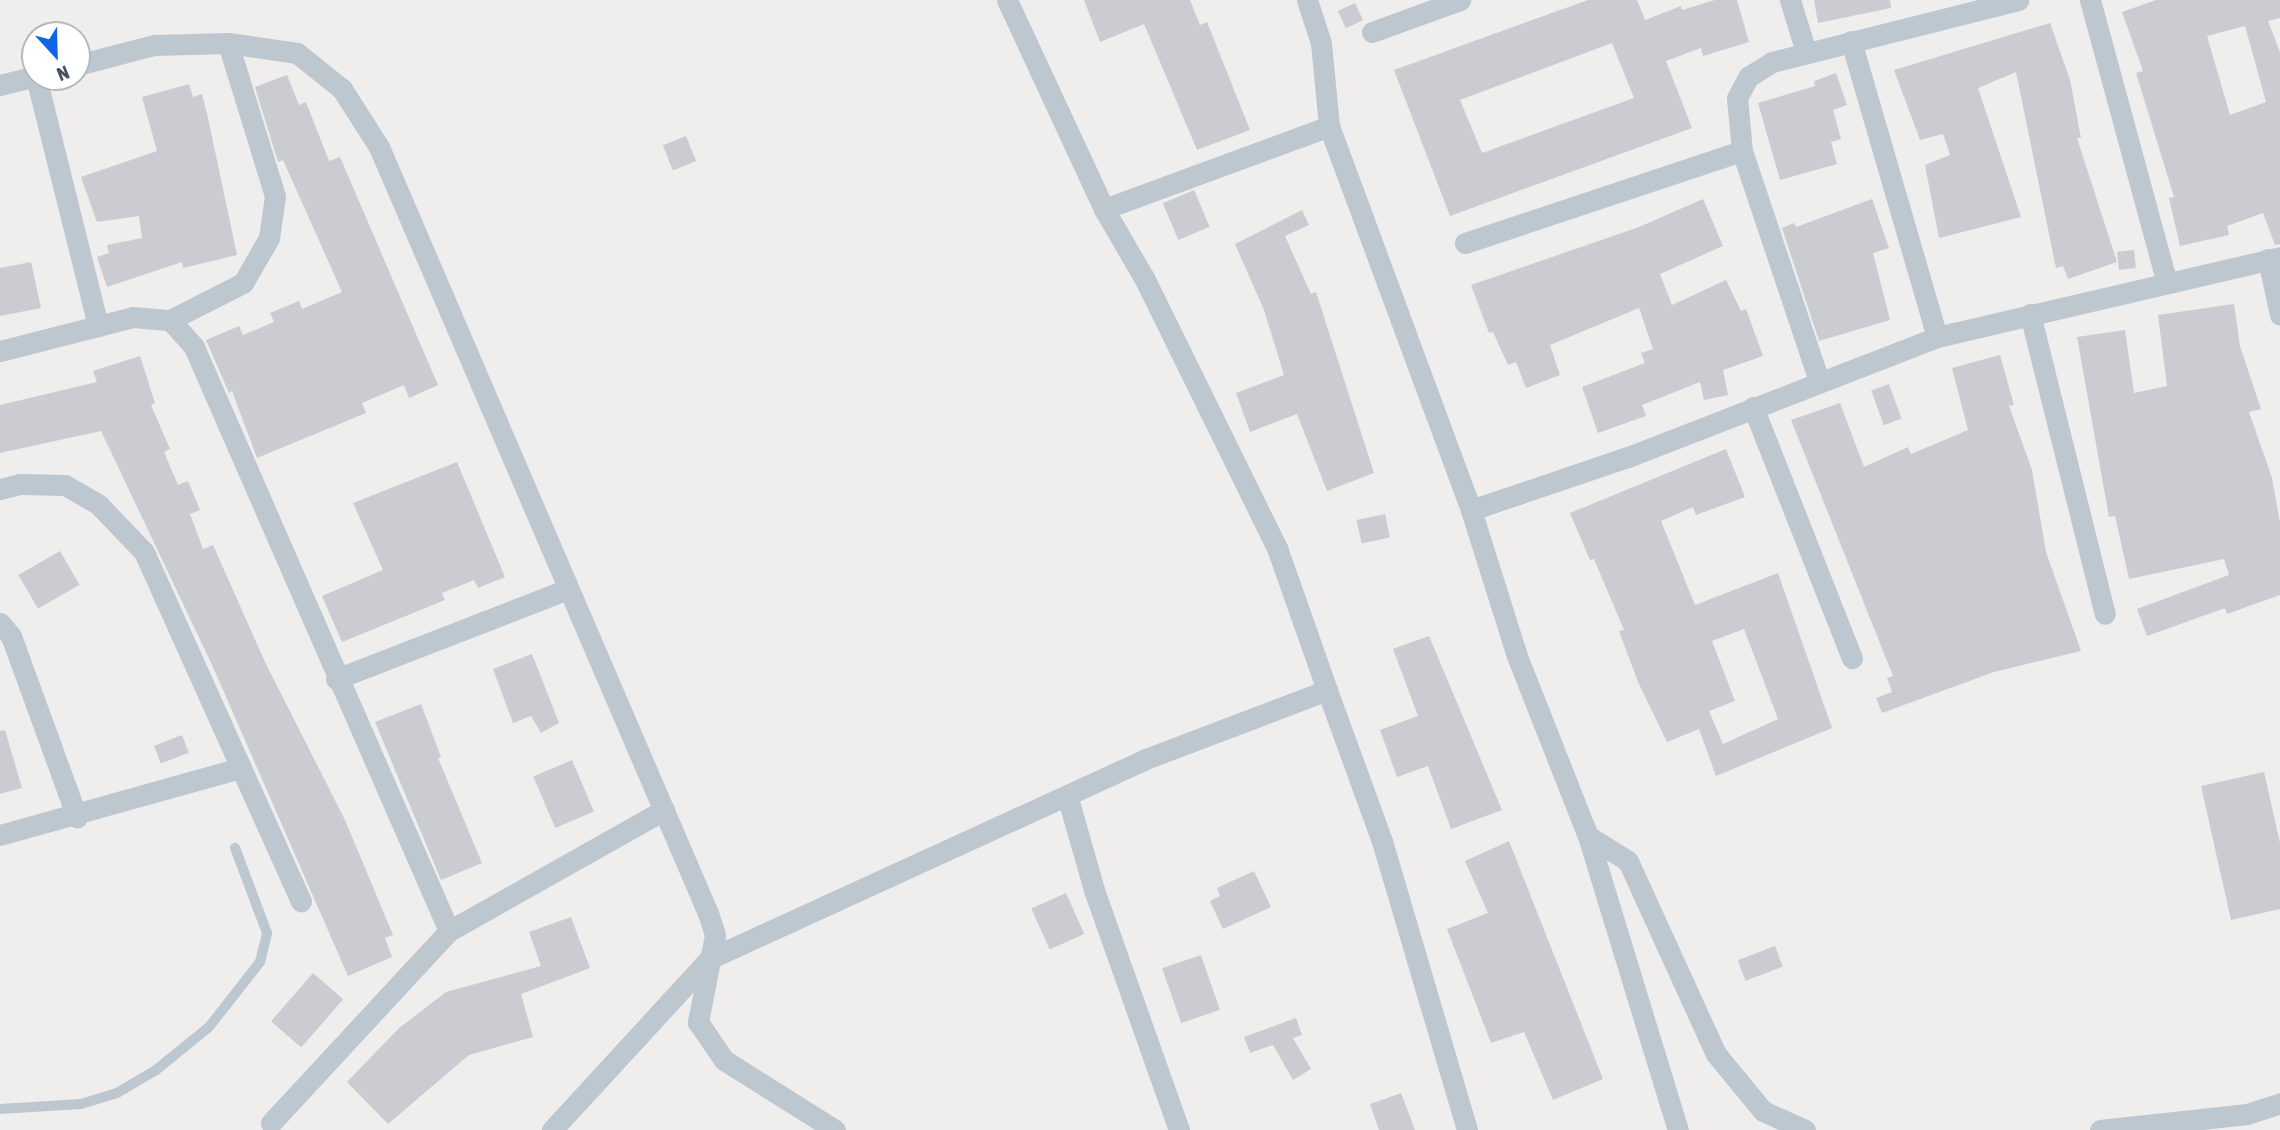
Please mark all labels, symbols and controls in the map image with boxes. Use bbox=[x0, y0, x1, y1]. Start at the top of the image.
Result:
north arrow bbox=[21, 21, 91, 91]
text: N bbox=[54, 61, 72, 86]

